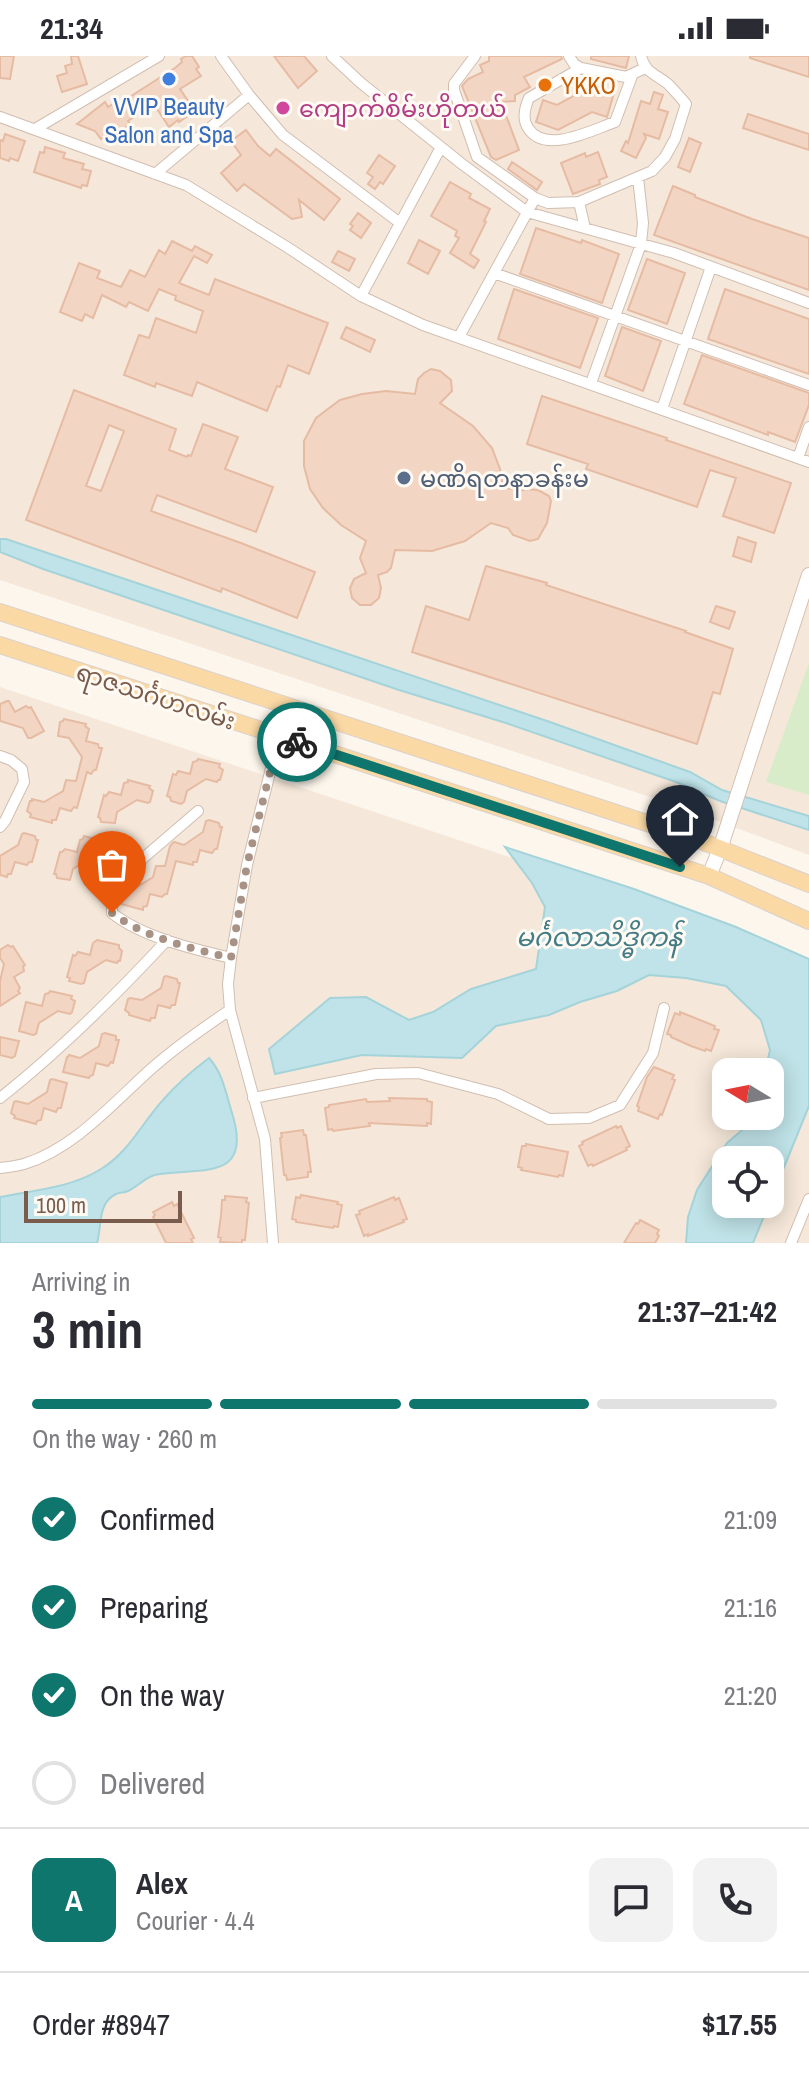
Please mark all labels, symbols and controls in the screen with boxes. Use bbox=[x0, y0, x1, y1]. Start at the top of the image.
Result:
text: 21:34 bbox=[40, 8, 103, 48]
place label: YKKO bbox=[561, 69, 616, 101]
marker: VVIP Beauty Salon and Spa bbox=[160, 70, 178, 88]
marker: YKKO bbox=[536, 76, 554, 94]
place label: VVIP Beauty Salon and Spa bbox=[104, 90, 234, 150]
place label: ကျောက်စိမ်းဟိုတယ် bbox=[299, 92, 507, 128]
marker: ကျောက်စိမ်းဟိုတယ် bbox=[274, 99, 292, 117]
place label: မဏိရတနာခန်းမ bbox=[420, 462, 589, 498]
marker: မဏိရတနာခန်းမ bbox=[395, 469, 413, 487]
street label: ရာဇသင်္ဂဟလမ်း bbox=[71, 655, 240, 741]
courier bbox=[257, 702, 337, 782]
icon: bike bbox=[275, 720, 319, 764]
pin bbox=[646, 785, 714, 867]
icon: home bbox=[658, 797, 702, 841]
pin bbox=[78, 831, 146, 913]
icon: bag bbox=[90, 843, 134, 887]
water label: မင်္ဂလာသိဒ္ဓိကန် bbox=[516, 919, 686, 959]
north arrow bbox=[712, 1058, 784, 1130]
map controls bbox=[712, 1058, 784, 1218]
button: locate bbox=[712, 1146, 784, 1218]
scale bar bbox=[24, 1187, 182, 1223]
text: 100 m bbox=[36, 1190, 86, 1220]
text: Arriving in bbox=[32, 1264, 130, 1299]
text: 21:37–21:42 bbox=[638, 1291, 777, 1331]
text: 3 min bbox=[32, 1294, 143, 1364]
text: On the way · 260 m bbox=[32, 1421, 217, 1456]
icon: check bbox=[32, 1497, 76, 1541]
text: Confirmed bbox=[100, 1499, 215, 1539]
text: 21:09 bbox=[724, 1502, 777, 1537]
icon: check bbox=[32, 1585, 76, 1629]
text: Preparing bbox=[100, 1587, 208, 1627]
text: 21:16 bbox=[724, 1590, 777, 1625]
icon: check bbox=[32, 1673, 76, 1717]
text: On the way bbox=[100, 1675, 224, 1715]
text: 21:20 bbox=[724, 1678, 777, 1713]
text: Delivered bbox=[100, 1763, 205, 1803]
button: chat bbox=[589, 1858, 673, 1942]
button: phone bbox=[693, 1858, 777, 1942]
text: Alex bbox=[136, 1863, 188, 1903]
text: A bbox=[65, 1880, 83, 1920]
text: Courier · 4.4 bbox=[136, 1903, 255, 1938]
text: Order #8947 bbox=[32, 2004, 170, 2044]
text: $17.55 bbox=[702, 2004, 777, 2044]

